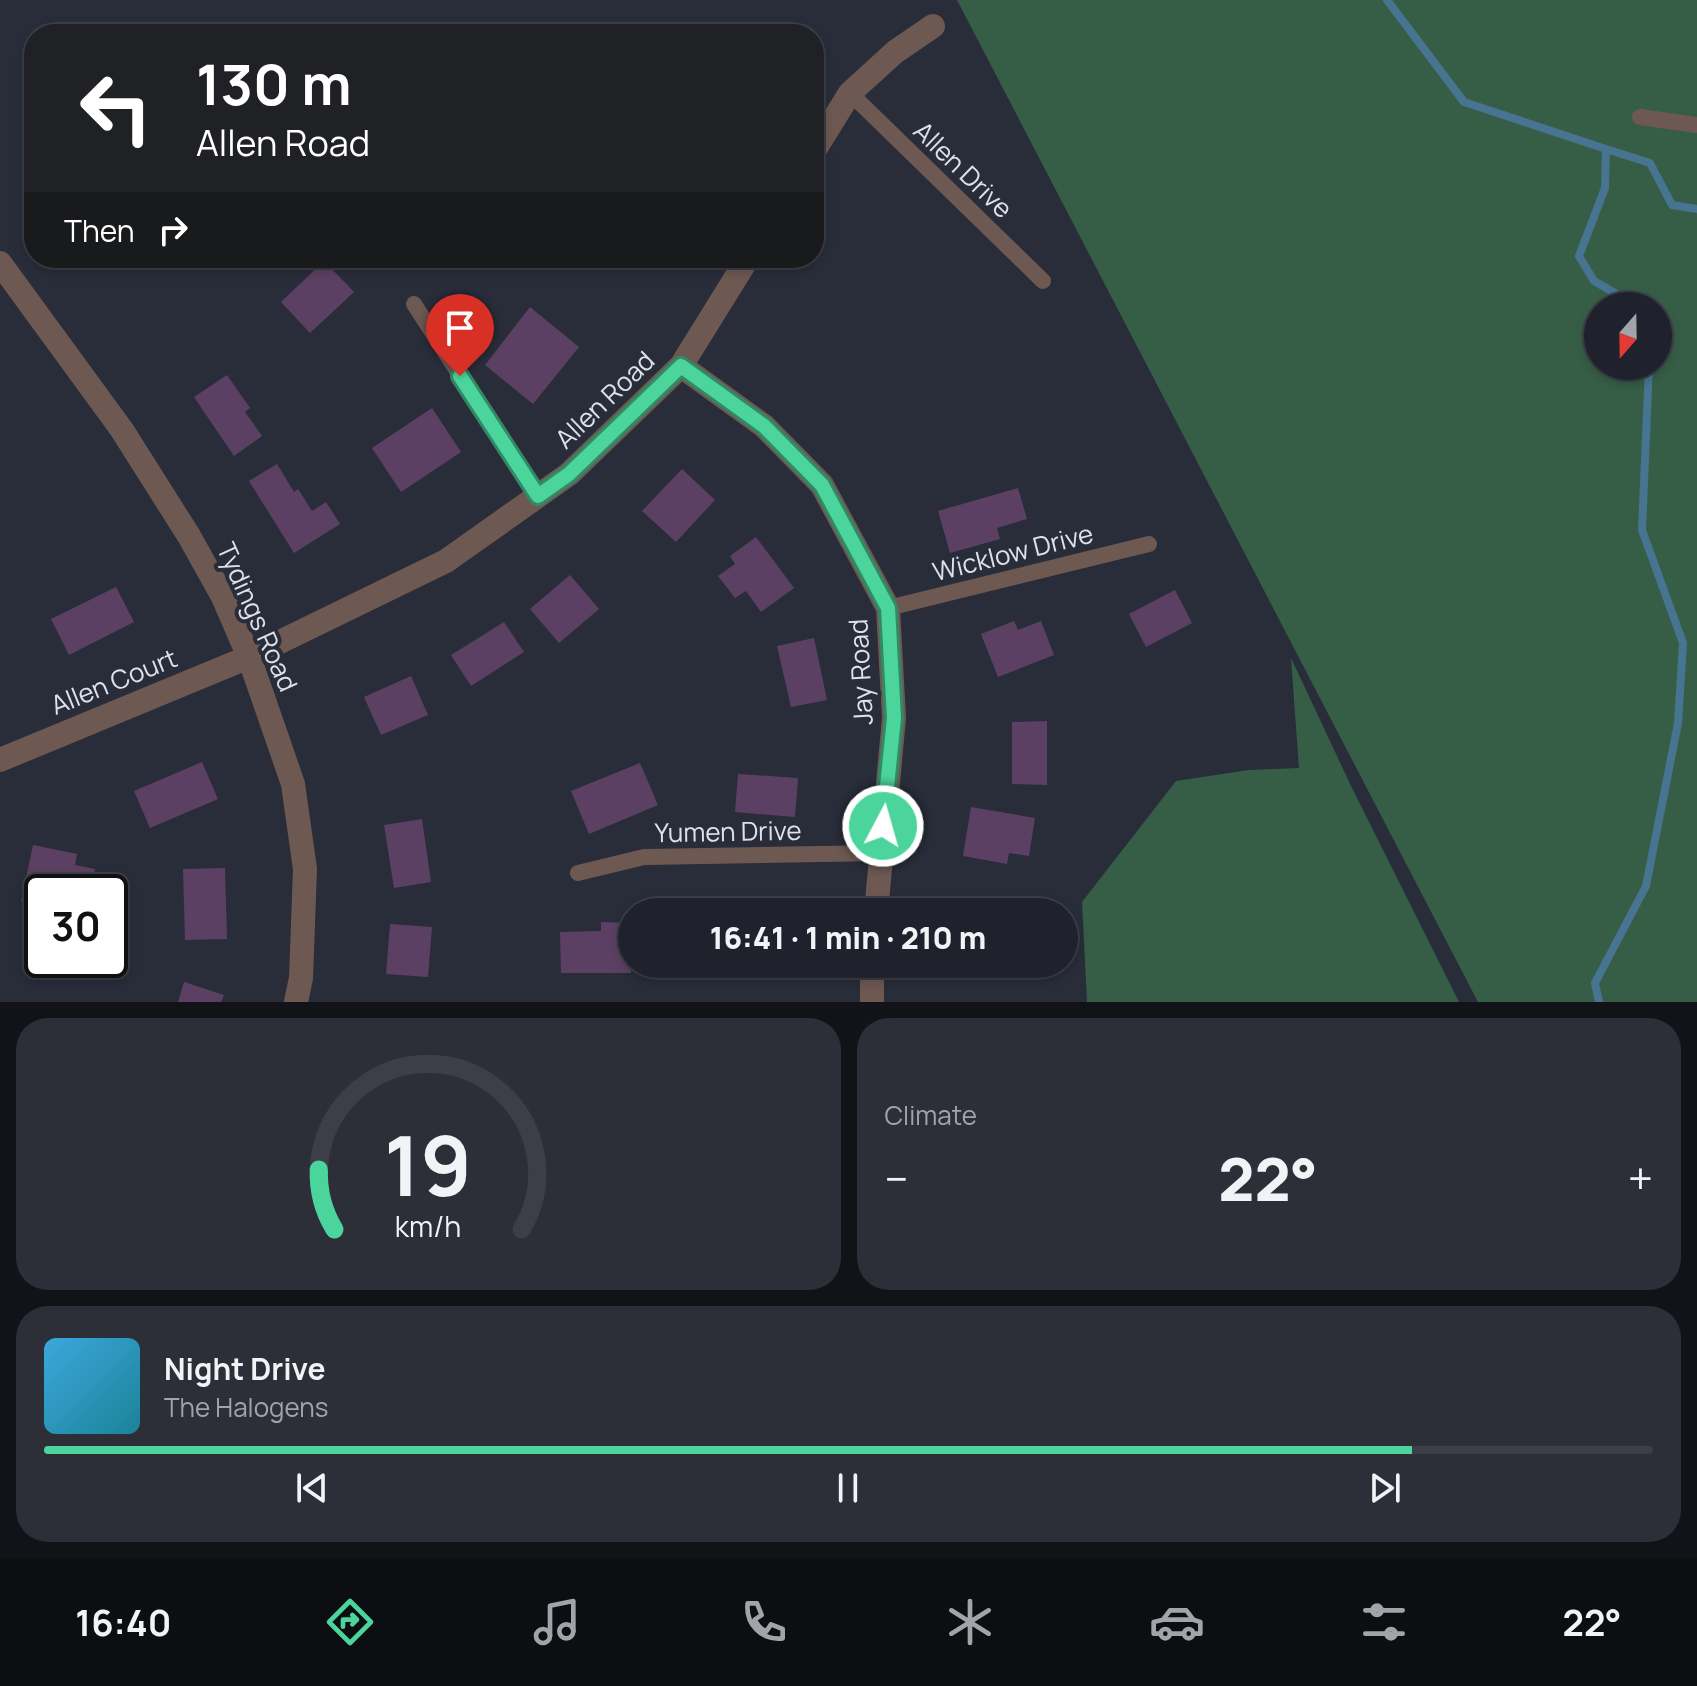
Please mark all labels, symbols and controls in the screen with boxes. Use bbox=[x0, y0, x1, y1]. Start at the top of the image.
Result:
text: 130 m bbox=[196, 45, 352, 122]
icon: left bbox=[64, 56, 168, 160]
street label: Allen Drive bbox=[906, 113, 1021, 226]
text: Allen Road bbox=[196, 118, 370, 167]
icon: right bbox=[151, 208, 195, 252]
text: Then bbox=[64, 210, 135, 251]
north arrow bbox=[1584, 292, 1672, 380]
map controls bbox=[1584, 292, 1672, 380]
pin bbox=[426, 294, 494, 376]
icon: arrive bbox=[438, 306, 482, 350]
street label: Allen Road bbox=[547, 343, 662, 456]
street label: Wicklow Drive bbox=[929, 515, 1097, 589]
street label: Tydings Road bbox=[209, 536, 307, 697]
street label: Jay Road bbox=[839, 618, 881, 726]
street label: Allen Court bbox=[45, 639, 182, 723]
position arrow bbox=[841, 784, 925, 868]
street label: Yumen Drive bbox=[654, 812, 802, 850]
speed limit sign: 30 bbox=[24, 874, 128, 978]
text: 16:41 · 1 min · 210 m bbox=[710, 917, 986, 958]
text: Climate bbox=[885, 1097, 977, 1133]
text: 19 bbox=[384, 1107, 472, 1221]
text: 22° bbox=[1218, 1137, 1318, 1219]
text: − bbox=[885, 1148, 908, 1208]
text: + bbox=[1628, 1148, 1653, 1208]
text: km/h bbox=[395, 1207, 461, 1246]
text: Night Drive bbox=[164, 1348, 326, 1389]
text: The Halogens bbox=[164, 1389, 328, 1425]
icon: previous bbox=[290, 1466, 334, 1510]
icon: pause bbox=[826, 1466, 870, 1510]
icon: next bbox=[1363, 1466, 1407, 1510]
icon: directions bbox=[322, 1594, 378, 1650]
icon: music bbox=[529, 1594, 585, 1650]
icon: phone bbox=[736, 1594, 792, 1650]
icon: climate bbox=[942, 1594, 998, 1650]
icon: car bbox=[1149, 1594, 1205, 1650]
icon: filters bbox=[1356, 1594, 1412, 1650]
text: 16:40 bbox=[75, 1598, 171, 1647]
text: 22° bbox=[1562, 1598, 1622, 1647]

